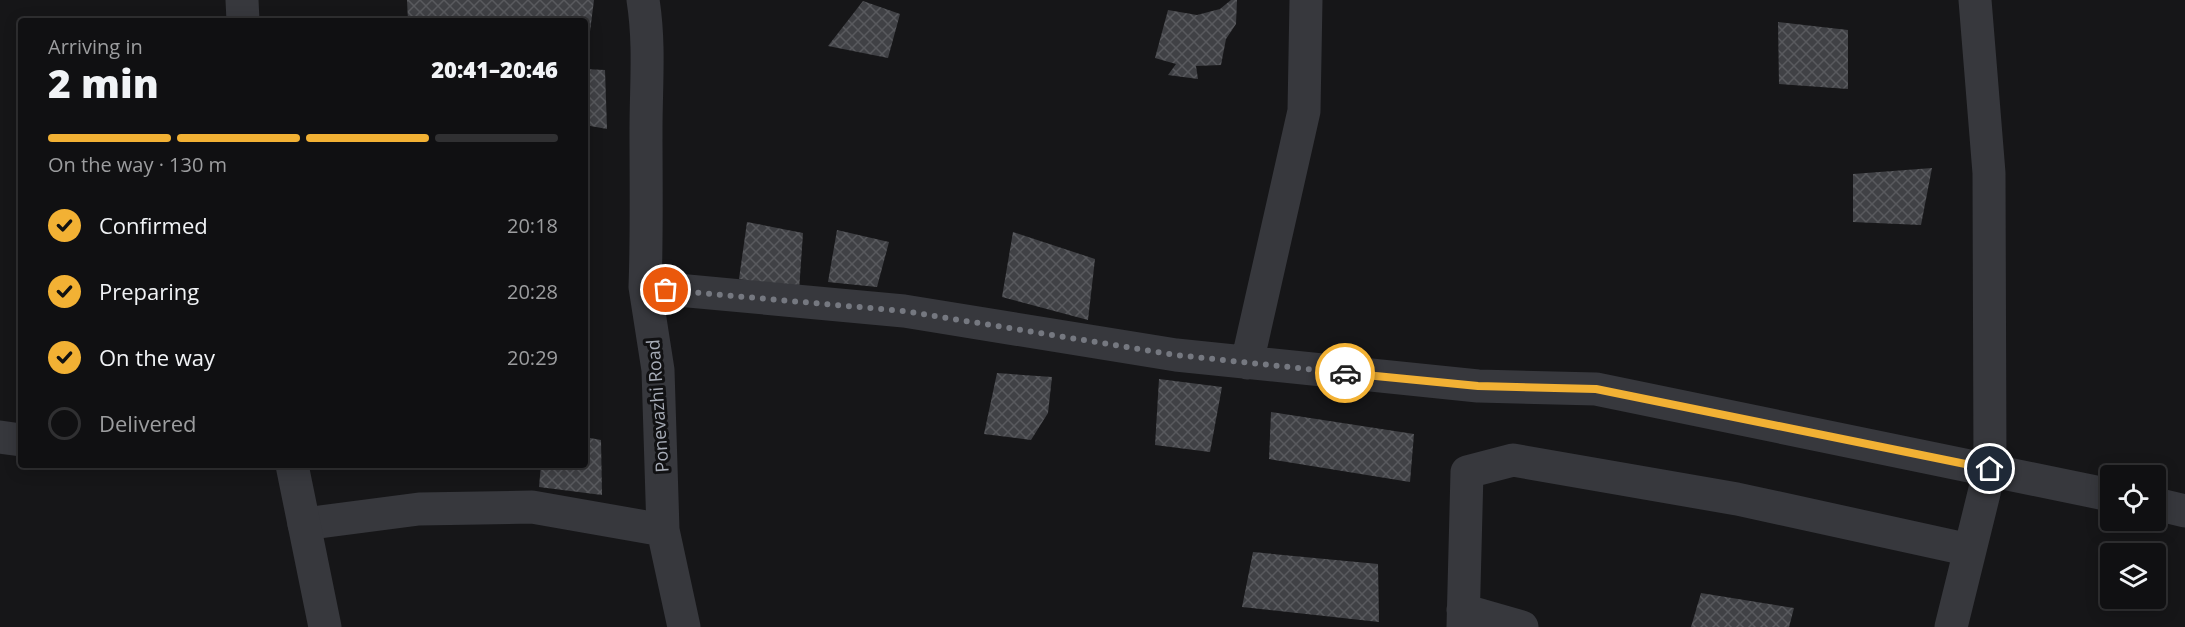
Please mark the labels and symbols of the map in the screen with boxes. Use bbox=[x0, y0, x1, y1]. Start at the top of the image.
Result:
pin bbox=[640, 264, 691, 315]
street label: Ponevazhi Road bbox=[640, 339, 674, 473]
courier bbox=[1315, 343, 1375, 403]
pin bbox=[1964, 443, 2015, 494]

